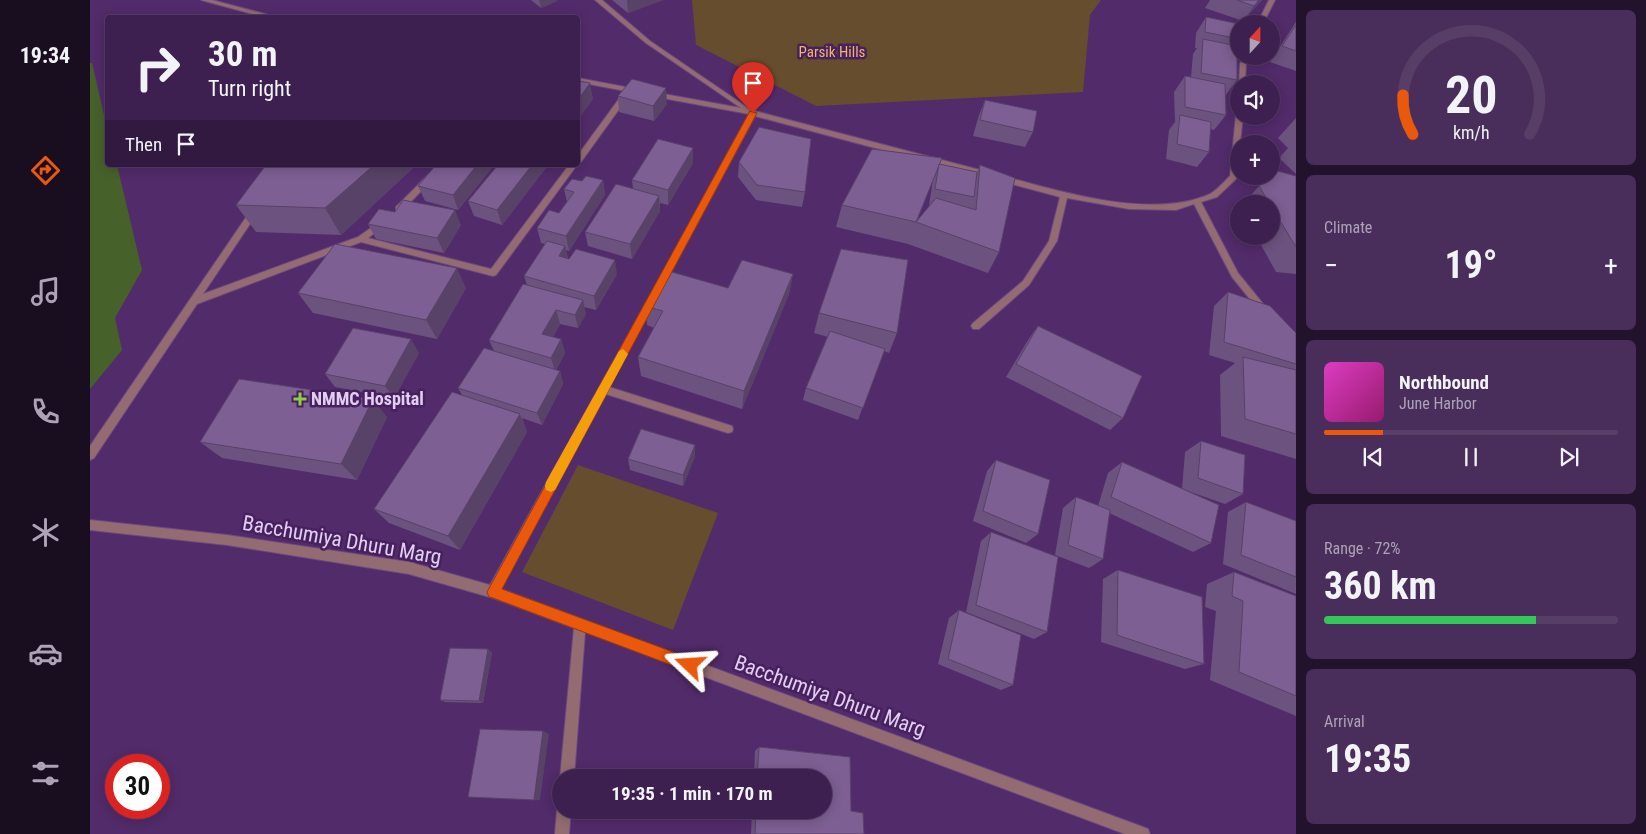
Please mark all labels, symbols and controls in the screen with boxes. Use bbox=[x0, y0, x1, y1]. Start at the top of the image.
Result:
north arrow bbox=[1230, 15, 1280, 65]
map controls bbox=[1230, 15, 1280, 245]
text: 30 m bbox=[208, 34, 277, 75]
icon: right bbox=[125, 35, 190, 100]
text: 19:34 bbox=[20, 43, 70, 68]
park label: Parsik Hills bbox=[799, 43, 866, 61]
pin bbox=[732, 62, 774, 113]
text: 20 bbox=[1445, 65, 1497, 126]
icon: arrive bbox=[739, 69, 767, 97]
button: sound bbox=[1230, 75, 1280, 125]
text: Turn right bbox=[208, 76, 291, 101]
text: km/h bbox=[1453, 122, 1489, 143]
icon: arrive bbox=[172, 130, 200, 158]
text: Then bbox=[125, 133, 162, 156]
button: + bbox=[1230, 135, 1280, 185]
icon: directions bbox=[28, 153, 63, 188]
button: − bbox=[1230, 195, 1280, 245]
text: Climate bbox=[1324, 218, 1372, 237]
text: 19° bbox=[1444, 243, 1498, 287]
text: − bbox=[1324, 249, 1338, 282]
text: + bbox=[1604, 249, 1618, 282]
icon: music bbox=[28, 274, 63, 309]
text: Northbound bbox=[1399, 371, 1489, 394]
place label: NMMC Hospital bbox=[311, 388, 424, 409]
marker: NMMC Hospital bbox=[293, 392, 307, 406]
icon: phone bbox=[28, 394, 63, 429]
text: June Harbor bbox=[1399, 394, 1477, 413]
icon: previous bbox=[1359, 443, 1387, 471]
icon: pause bbox=[1457, 443, 1485, 471]
icon: next bbox=[1555, 443, 1583, 471]
street label: Bacchumiya Dhuru Marg bbox=[241, 511, 443, 569]
icon: climate bbox=[28, 515, 63, 550]
text: Range · 72% bbox=[1324, 539, 1400, 558]
text: 360 km bbox=[1324, 564, 1437, 608]
icon: car bbox=[28, 636, 63, 671]
position arrow bbox=[663, 638, 715, 690]
street label: Bacchumiya Dhuru Marg bbox=[731, 650, 929, 742]
text: Arrival bbox=[1324, 712, 1365, 731]
text: 19:35 bbox=[1324, 737, 1411, 781]
speed limit sign: 30 bbox=[105, 754, 170, 819]
icon: filters bbox=[28, 756, 63, 791]
text: 19:35 · 1 min · 170 m bbox=[611, 782, 773, 805]

